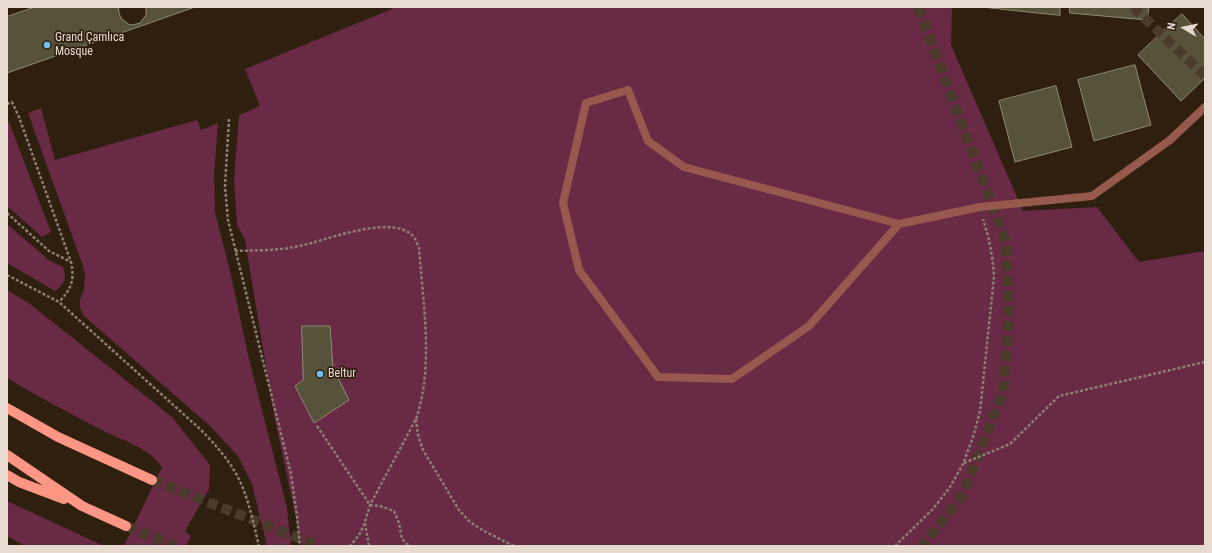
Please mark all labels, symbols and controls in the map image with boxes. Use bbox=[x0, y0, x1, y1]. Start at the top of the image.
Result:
north arrow bbox=[1164, 8, 1204, 48]
text: N bbox=[1165, 22, 1179, 30]
place label: Grand Çamlıca Mosque bbox=[55, 31, 124, 59]
marker: Grand Çamlıca Mosque bbox=[42, 40, 52, 50]
place label: Beltur bbox=[328, 367, 356, 381]
marker: Beltur bbox=[315, 369, 325, 379]

